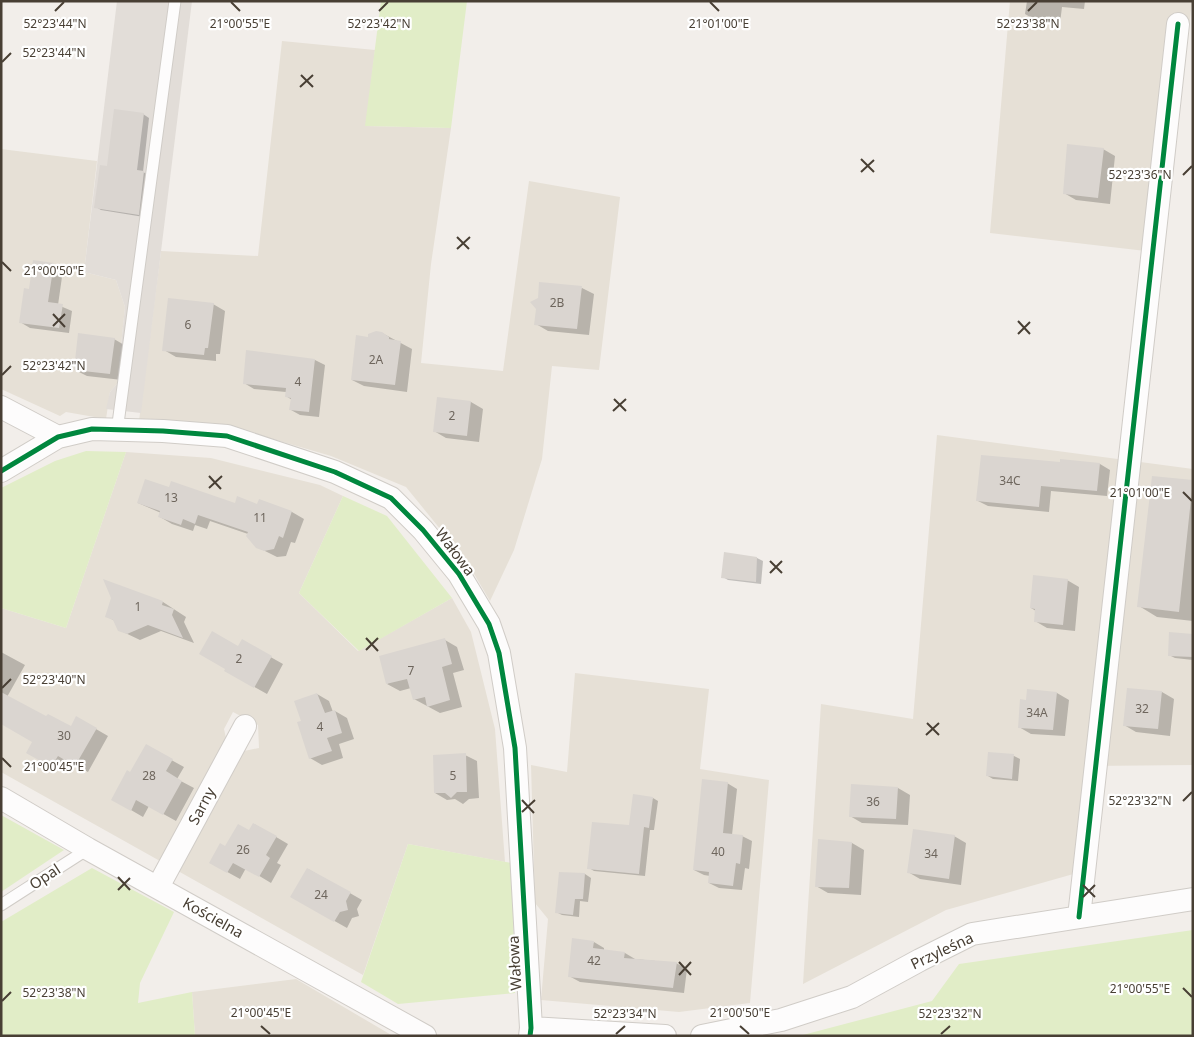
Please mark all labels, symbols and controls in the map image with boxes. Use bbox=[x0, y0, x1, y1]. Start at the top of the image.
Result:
text: 52°23'44"N bbox=[23, 15, 87, 32]
text: 21°00'55"E bbox=[210, 15, 270, 32]
text: 52°23'42"N bbox=[347, 15, 411, 32]
text: 21°01'00"E bbox=[689, 15, 749, 32]
text: 52°23'38"N bbox=[996, 15, 1060, 32]
text: 52°23'44"N bbox=[22, 44, 86, 61]
text: 52°23'36"N bbox=[1108, 166, 1172, 183]
text: 21°00'50"E bbox=[24, 262, 84, 279]
house number: 2B bbox=[550, 294, 565, 311]
house number: 6 bbox=[185, 316, 192, 333]
house number: 2A bbox=[369, 351, 384, 368]
text: 52°23'42"N bbox=[22, 357, 86, 374]
house number: 4 bbox=[295, 373, 302, 390]
house number: 2 bbox=[449, 407, 456, 424]
house number: 34C bbox=[999, 472, 1021, 489]
text: 21°01'00"E bbox=[1110, 484, 1170, 501]
house number: 13 bbox=[164, 489, 178, 506]
house number: 11 bbox=[253, 509, 267, 526]
street label: Wałowa bbox=[431, 523, 480, 579]
house number: 1 bbox=[135, 598, 141, 615]
house number: 2 bbox=[236, 650, 243, 667]
house number: 7 bbox=[408, 662, 415, 679]
text: 52°23'40"N bbox=[22, 671, 86, 688]
house number: 32 bbox=[1135, 700, 1149, 717]
house number: 34A bbox=[1026, 704, 1048, 721]
house number: 4 bbox=[317, 718, 324, 735]
house number: 30 bbox=[57, 727, 71, 744]
text: 21°00'45"E bbox=[24, 758, 84, 775]
house number: 28 bbox=[142, 767, 156, 784]
house number: 5 bbox=[450, 767, 457, 784]
street label: Sarny bbox=[183, 783, 219, 828]
text: 52°23'32"N bbox=[1108, 792, 1172, 809]
house number: 36 bbox=[866, 793, 880, 810]
house number: 26 bbox=[236, 841, 250, 858]
house number: 40 bbox=[711, 843, 725, 860]
house number: 34 bbox=[924, 845, 938, 862]
street label: Opal bbox=[25, 859, 64, 894]
house number: 24 bbox=[314, 886, 328, 903]
street label: Kościelna bbox=[179, 892, 247, 942]
street label: Przyleśna bbox=[907, 927, 976, 973]
street label: Wałowa bbox=[503, 935, 525, 991]
house number: 42 bbox=[587, 952, 601, 969]
text: 21°00'55"E bbox=[1110, 980, 1170, 997]
text: 52°23'38"N bbox=[22, 984, 86, 1001]
text: 21°00'45"E bbox=[231, 1004, 291, 1021]
text: 21°00'50"E bbox=[710, 1004, 770, 1021]
text: 52°23'34"N bbox=[593, 1005, 657, 1022]
text: 52°23'32"N bbox=[918, 1005, 982, 1022]

